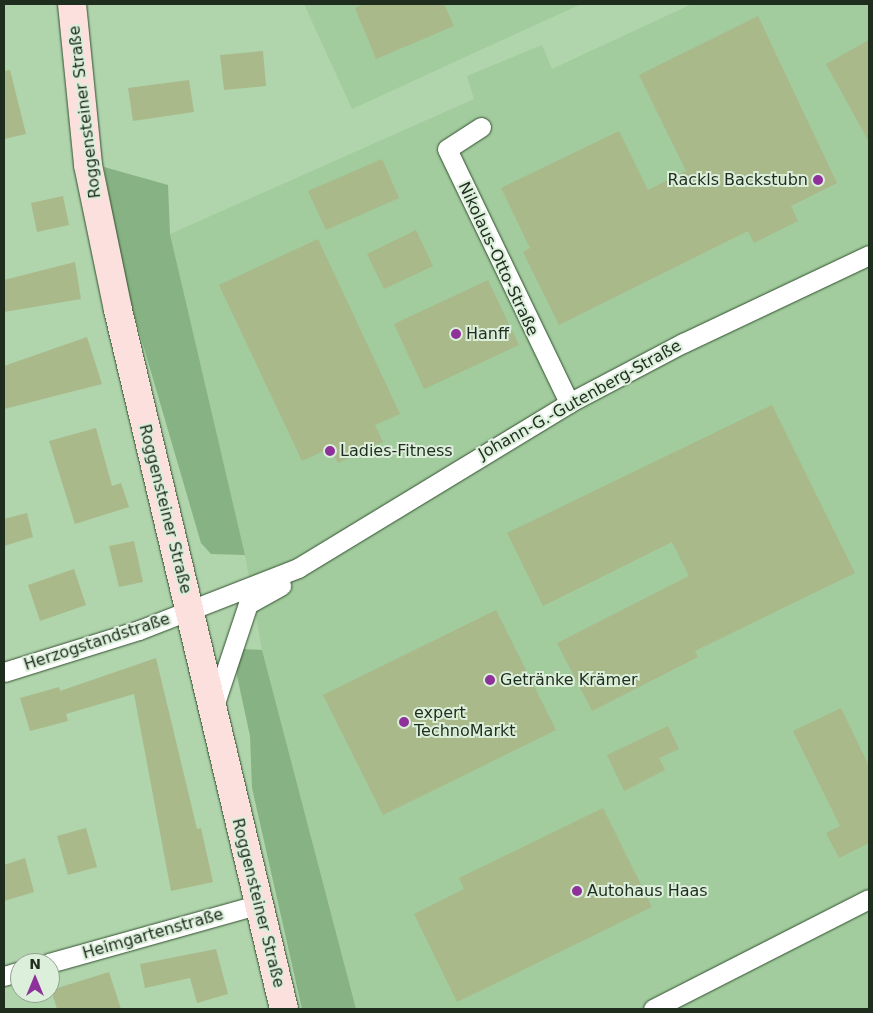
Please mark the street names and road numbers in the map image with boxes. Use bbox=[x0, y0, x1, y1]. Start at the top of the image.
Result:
street label: Roggensteiner Straße bbox=[65, 25, 105, 199]
street label: Nikolaus-Otto-Straße bbox=[454, 179, 542, 339]
street label: Johann-G.-Gutenberg-Straße bbox=[475, 336, 685, 464]
street label: Roggensteiner Straße bbox=[135, 422, 195, 596]
street label: Herzogstandstraße bbox=[22, 609, 172, 675]
street label: Roggensteiner Straße bbox=[228, 816, 288, 990]
street label: Heimgartenstraße bbox=[80, 905, 226, 963]

